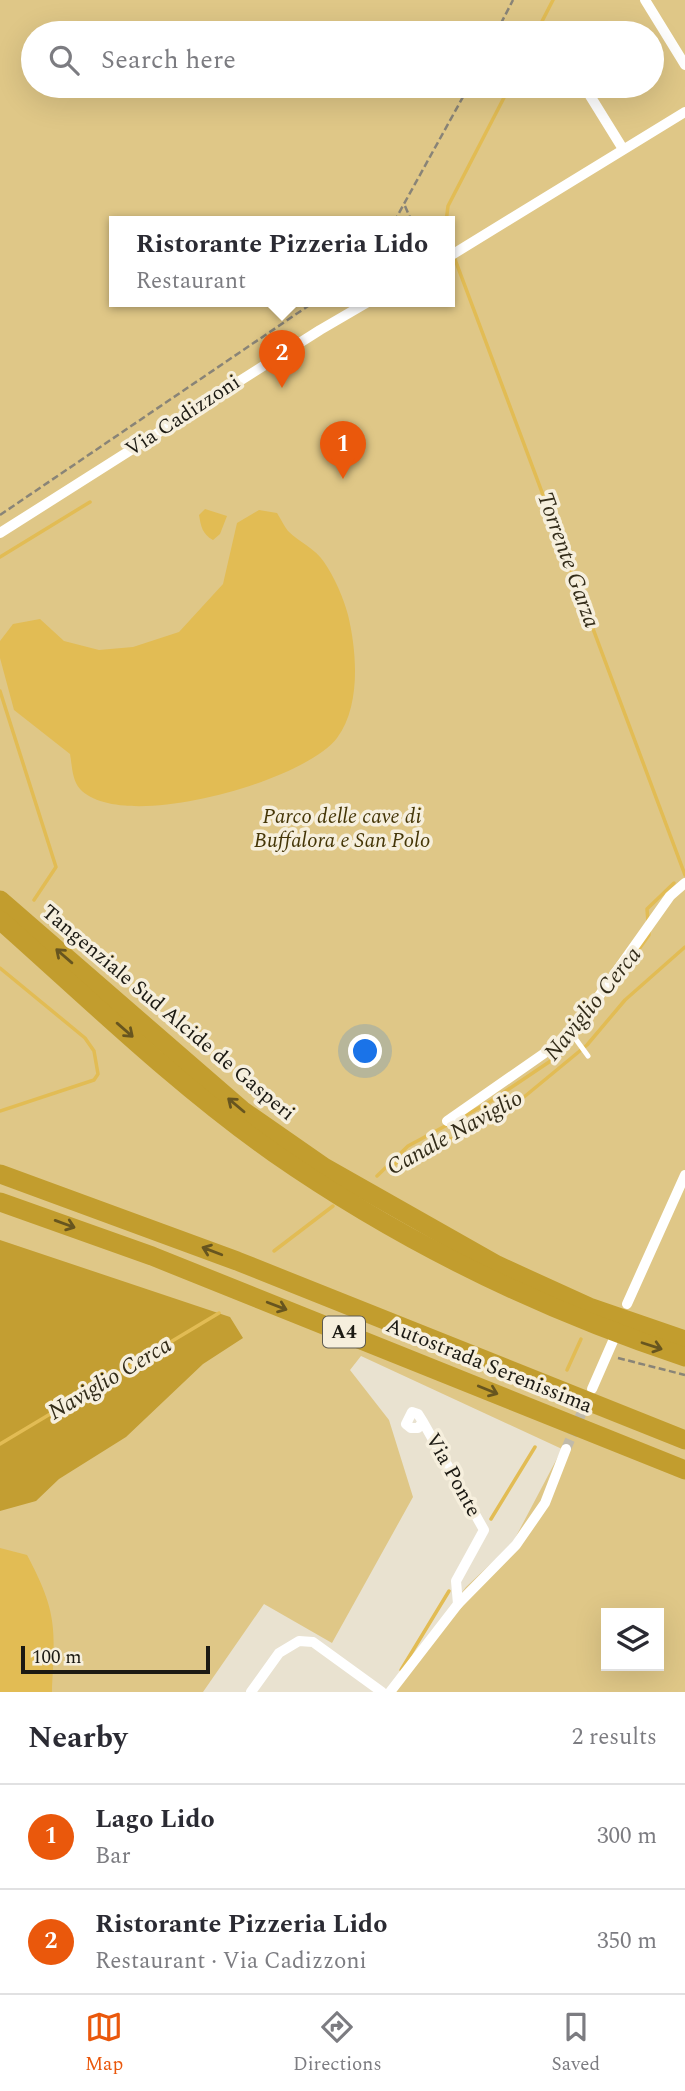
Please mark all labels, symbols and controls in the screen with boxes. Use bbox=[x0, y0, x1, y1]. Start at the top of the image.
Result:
search box bbox=[21, 21, 664, 98]
text: Search here bbox=[101, 40, 236, 80]
icon: search bbox=[45, 41, 83, 79]
popup bbox=[109, 216, 455, 307]
text: Ristorante Pizzeria Lido bbox=[136, 224, 428, 264]
text: Restaurant bbox=[136, 264, 246, 299]
pin: 2 bbox=[259, 330, 305, 388]
street label: Via Cadizzoni bbox=[119, 367, 247, 465]
pin: 1 bbox=[320, 421, 366, 479]
water label: Torrente Garza bbox=[527, 487, 609, 633]
park label: Parco delle cave di Buffalora e San Polo bbox=[254, 801, 430, 857]
street label: Tangenziale Sud Alcide de Gasperi bbox=[34, 897, 302, 1129]
water label: Naviglio Cerca bbox=[536, 939, 651, 1069]
one-way arrow bbox=[55, 948, 73, 964]
one-way arrow bbox=[115, 1022, 133, 1038]
your location bbox=[348, 1034, 382, 1068]
water label: Canale Naviglio bbox=[380, 1081, 530, 1185]
one-way arrow bbox=[228, 1097, 246, 1113]
one-way arrow bbox=[53, 1219, 75, 1231]
one-way arrow bbox=[202, 1244, 224, 1256]
one-way arrow bbox=[265, 1300, 287, 1313]
street label: Autostrada Serenissima bbox=[381, 1310, 598, 1422]
road number: A4 bbox=[323, 1316, 365, 1348]
water label: Naviglio Cerca bbox=[41, 1328, 179, 1430]
one-way arrow bbox=[641, 1341, 663, 1353]
one-way arrow bbox=[477, 1385, 498, 1398]
street label: Via Ponte bbox=[417, 1427, 489, 1523]
map controls bbox=[601, 1608, 664, 1671]
button: layers bbox=[601, 1608, 664, 1671]
scale bar bbox=[21, 1643, 210, 1675]
text: 100 m bbox=[32, 1643, 82, 1672]
text: Nearby bbox=[28, 1715, 127, 1761]
text: 2 results bbox=[572, 1720, 657, 1755]
text: Lago Lido bbox=[95, 1799, 215, 1839]
text: 1 bbox=[45, 1819, 57, 1854]
text: 300 m bbox=[597, 1819, 657, 1854]
text: Bar bbox=[95, 1839, 131, 1874]
text: Ristorante Pizzeria Lido bbox=[95, 1904, 388, 1944]
text: 2 bbox=[45, 1924, 57, 1959]
text: 350 m bbox=[597, 1924, 657, 1959]
text: Restaurant · Via Cadizzoni bbox=[95, 1944, 367, 1979]
tab: Map bbox=[85, 2008, 123, 2079]
tab: Directions bbox=[293, 2008, 382, 2079]
tab: Saved bbox=[551, 2008, 600, 2079]

